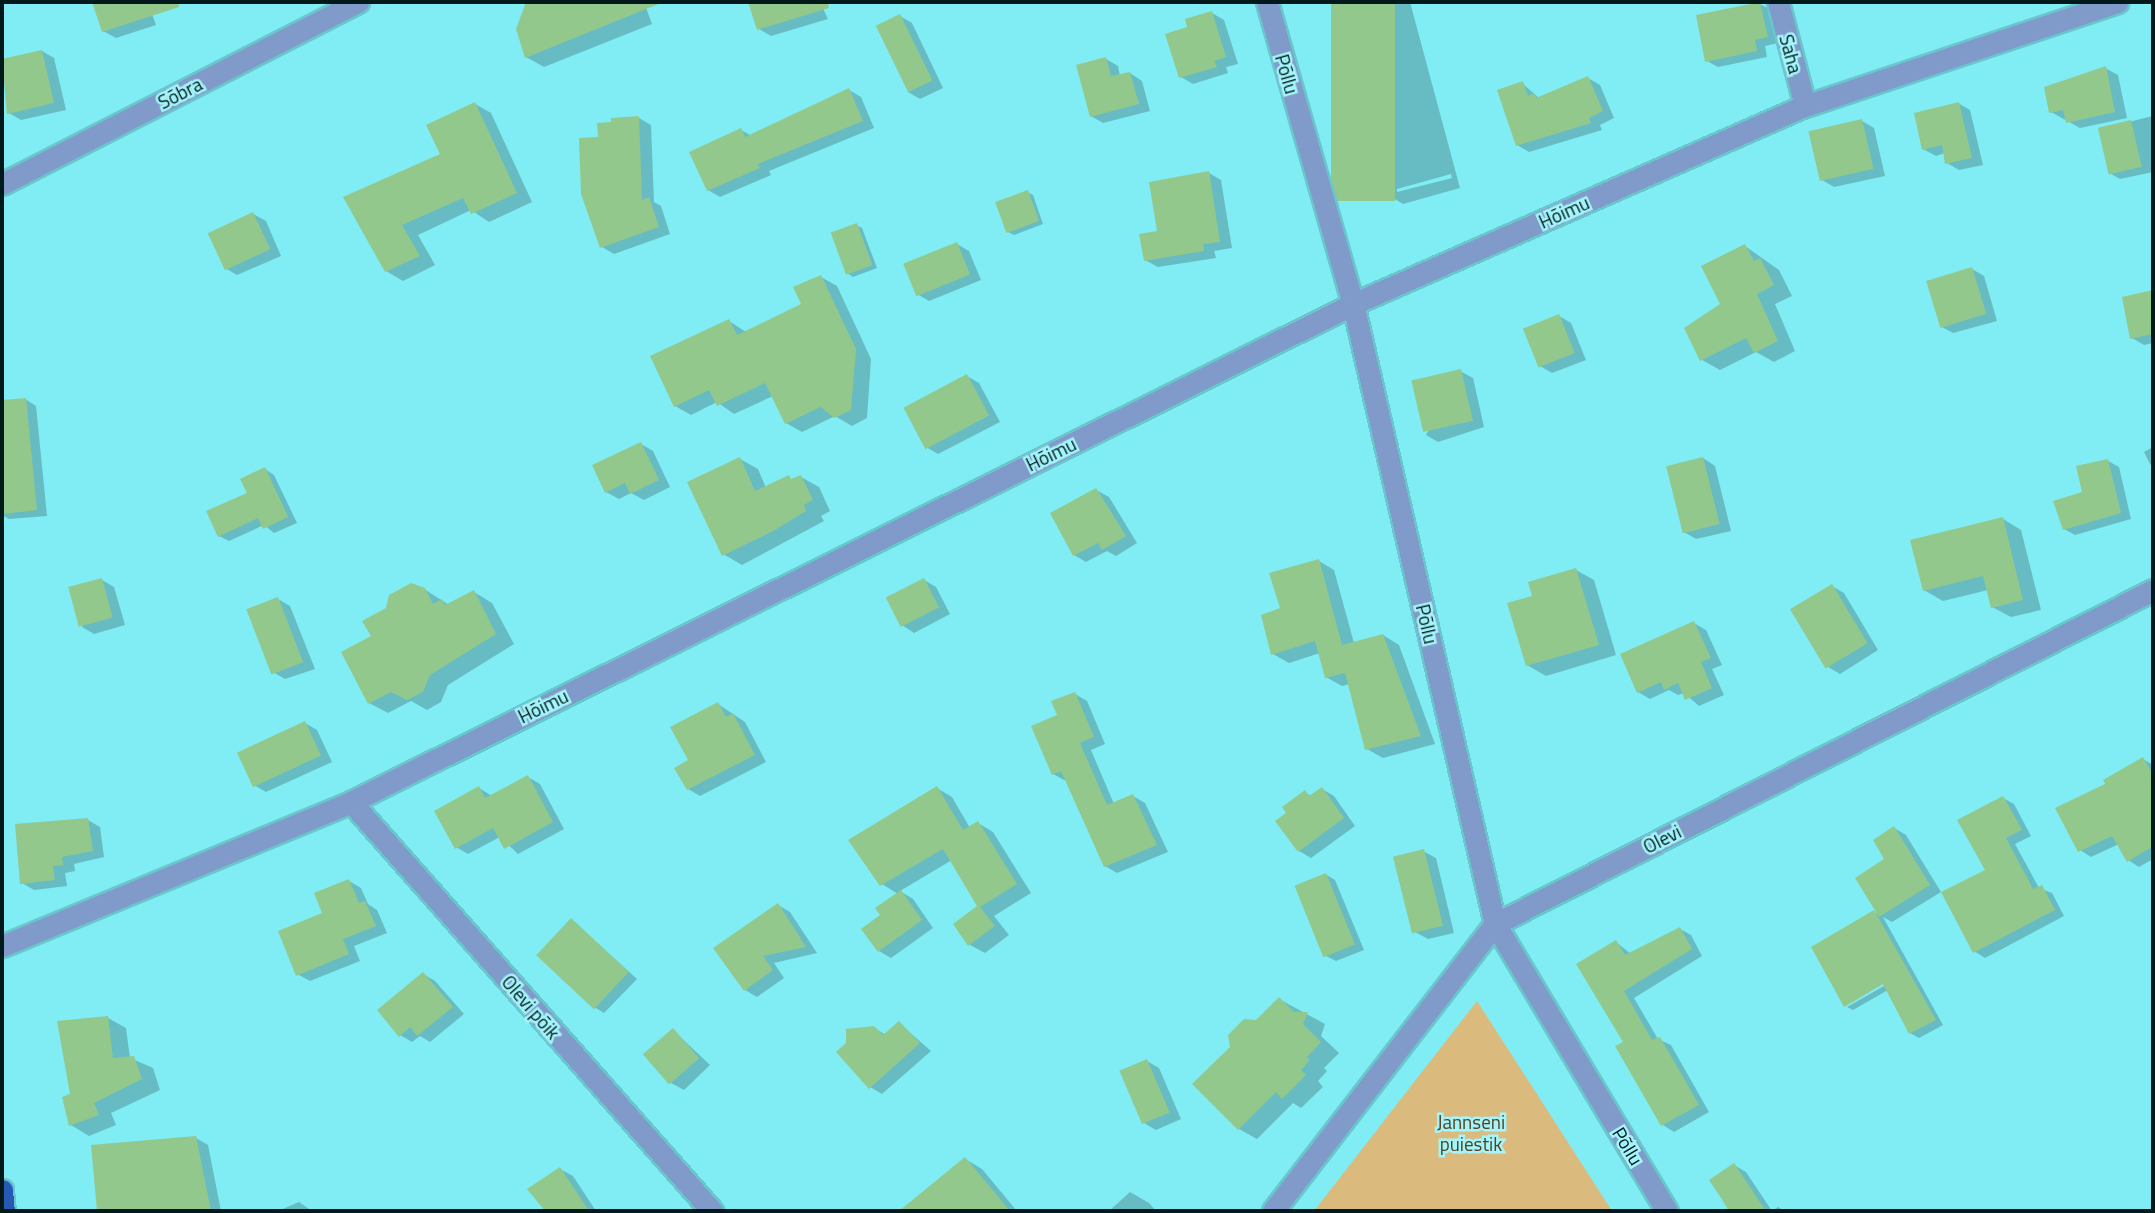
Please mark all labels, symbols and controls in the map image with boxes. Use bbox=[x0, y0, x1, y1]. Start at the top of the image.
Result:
street label: Saha bbox=[1775, 32, 1807, 76]
street label: Põllu bbox=[1271, 52, 1303, 96]
street label: Sõbra bbox=[154, 72, 206, 114]
street label: Hõimu bbox=[1535, 191, 1593, 233]
street label: Hõimu bbox=[1022, 432, 1080, 476]
street label: Põllu bbox=[1411, 602, 1443, 646]
street label: Hõimu bbox=[514, 684, 572, 728]
street label: Olevi bbox=[1639, 820, 1685, 858]
street label: Olevi põik bbox=[497, 970, 565, 1044]
park label: Jannseni puiestik bbox=[1437, 1111, 1505, 1155]
street label: Põllu bbox=[1608, 1123, 1648, 1169]

